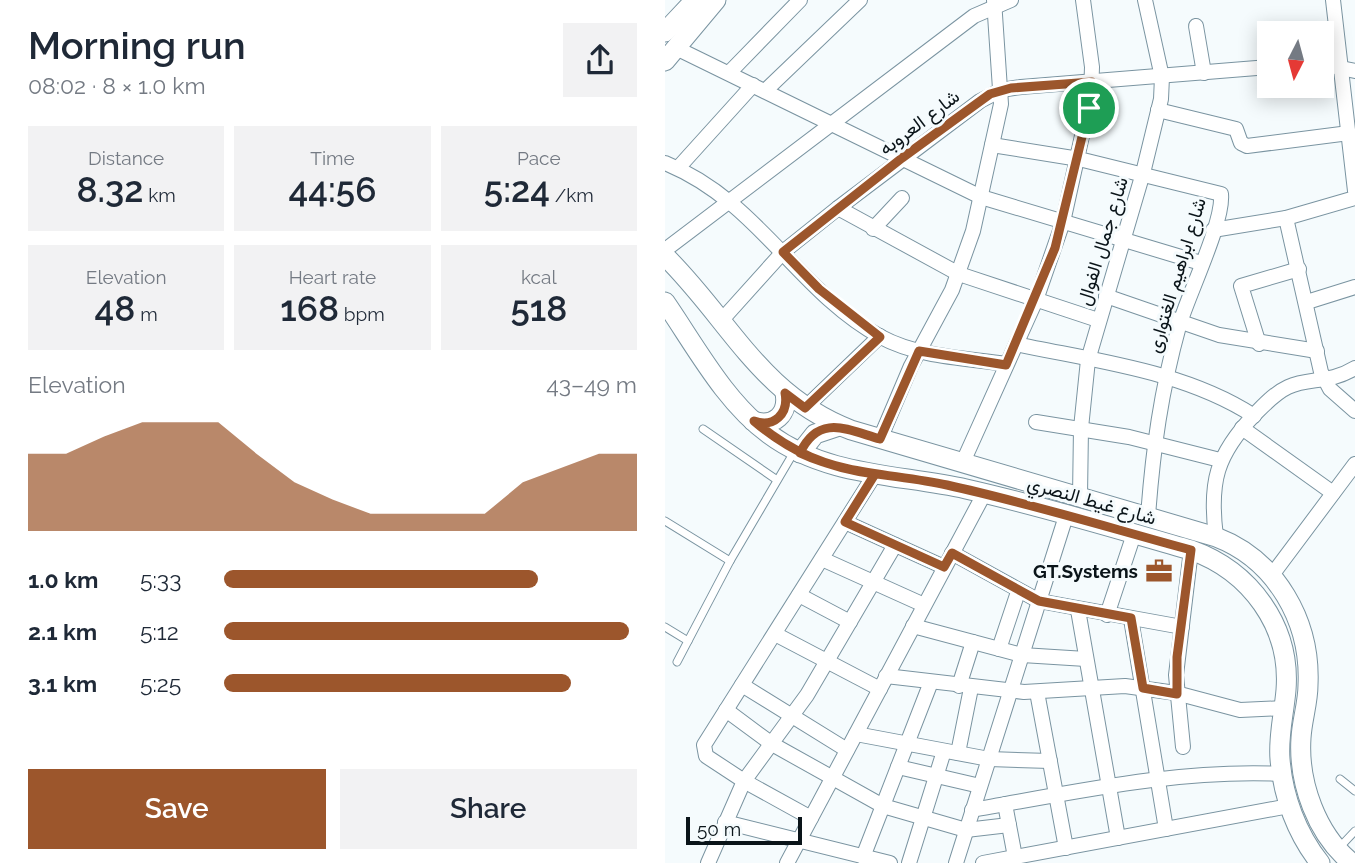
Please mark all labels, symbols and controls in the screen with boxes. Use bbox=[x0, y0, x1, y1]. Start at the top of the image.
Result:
north arrow bbox=[1257, 21, 1333, 98]
map controls bbox=[1257, 21, 1334, 98]
text: Morning run bbox=[28, 23, 246, 68]
button: share bbox=[563, 23, 637, 97]
text: 08:02 · 8 × 1.0 km bbox=[28, 72, 206, 99]
pin bbox=[1059, 78, 1119, 138]
street label: شارع العروبه bbox=[875, 85, 965, 161]
icon: arrive bbox=[1070, 89, 1108, 127]
text: Distance bbox=[88, 147, 164, 169]
text: Time bbox=[310, 147, 355, 169]
text: Pace bbox=[517, 147, 561, 169]
text: 8.32 bbox=[77, 169, 143, 210]
text: 44:56 bbox=[289, 169, 376, 210]
text: 5:24 bbox=[484, 169, 550, 210]
street label: شارع جمال الفوال bbox=[1072, 174, 1134, 308]
text: km bbox=[143, 184, 176, 206]
text: /km bbox=[550, 184, 594, 206]
street label: شارع ابراهيم الغتوارى bbox=[1142, 195, 1212, 356]
text: Elevation bbox=[86, 266, 167, 288]
text: Heart rate bbox=[289, 266, 376, 288]
text: kcal bbox=[521, 266, 557, 288]
text: 48 bbox=[95, 288, 135, 329]
text: 168 bbox=[280, 288, 339, 329]
text: 518 bbox=[510, 288, 567, 329]
text: m bbox=[135, 303, 158, 325]
text: bpm bbox=[339, 303, 385, 325]
text: Elevation bbox=[28, 371, 126, 398]
text: 43–49 m bbox=[546, 371, 637, 398]
street label: شارع غيط النصري bbox=[1024, 471, 1159, 534]
office icon: GT.Systems bbox=[1144, 556, 1174, 586]
place label: GT.Systems bbox=[1033, 560, 1138, 582]
text: 1.0 km bbox=[28, 566, 98, 593]
text: 5:33 bbox=[140, 566, 181, 593]
text: 2.1 km bbox=[28, 618, 97, 645]
text: 5:12 bbox=[140, 618, 179, 645]
text: 3.1 km bbox=[28, 670, 97, 697]
text: 5:25 bbox=[140, 670, 181, 697]
button: Save bbox=[28, 769, 326, 849]
button: Share bbox=[340, 769, 637, 849]
scale bar bbox=[686, 814, 801, 846]
text: 50 m bbox=[697, 818, 741, 840]

